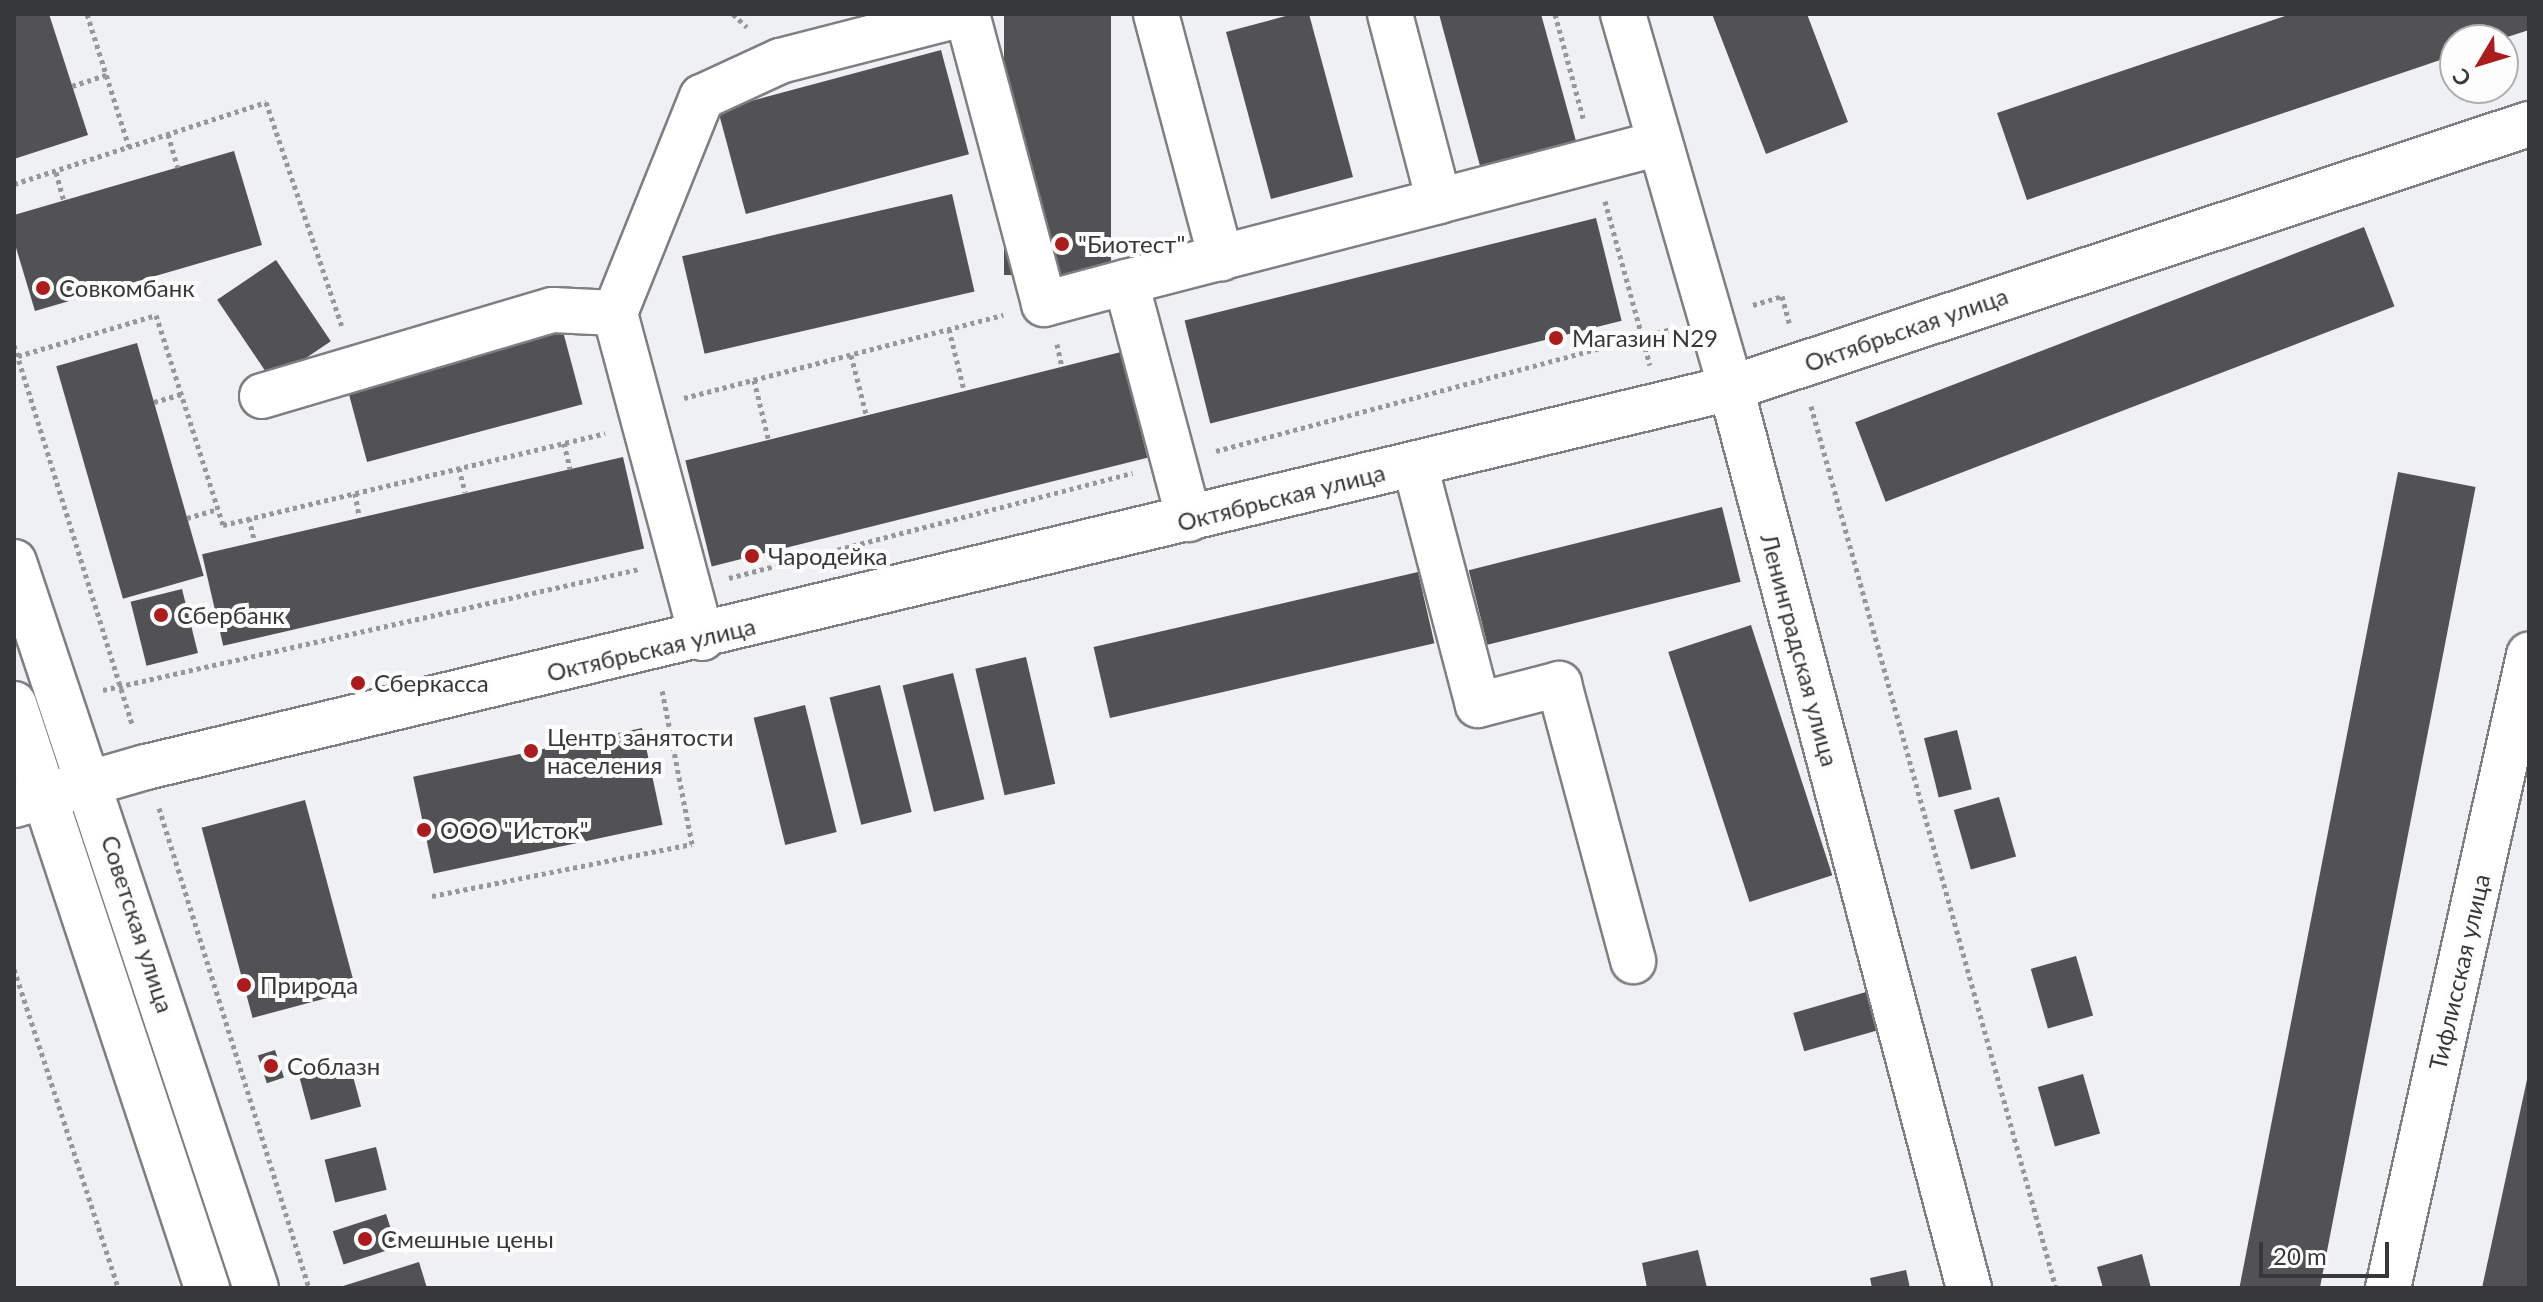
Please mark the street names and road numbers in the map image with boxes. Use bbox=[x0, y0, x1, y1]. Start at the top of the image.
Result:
street label: Октябрьская улица bbox=[1801, 281, 2011, 377]
street label: Октябрьская улица bbox=[1174, 457, 1388, 537]
street label: Ленинградская улица bbox=[1755, 530, 1845, 770]
street label: Октябрьская улица bbox=[544, 611, 758, 687]
street label: Советская улица bbox=[96, 832, 180, 1016]
street label: Тифлисская улица bbox=[2422, 871, 2496, 1073]

